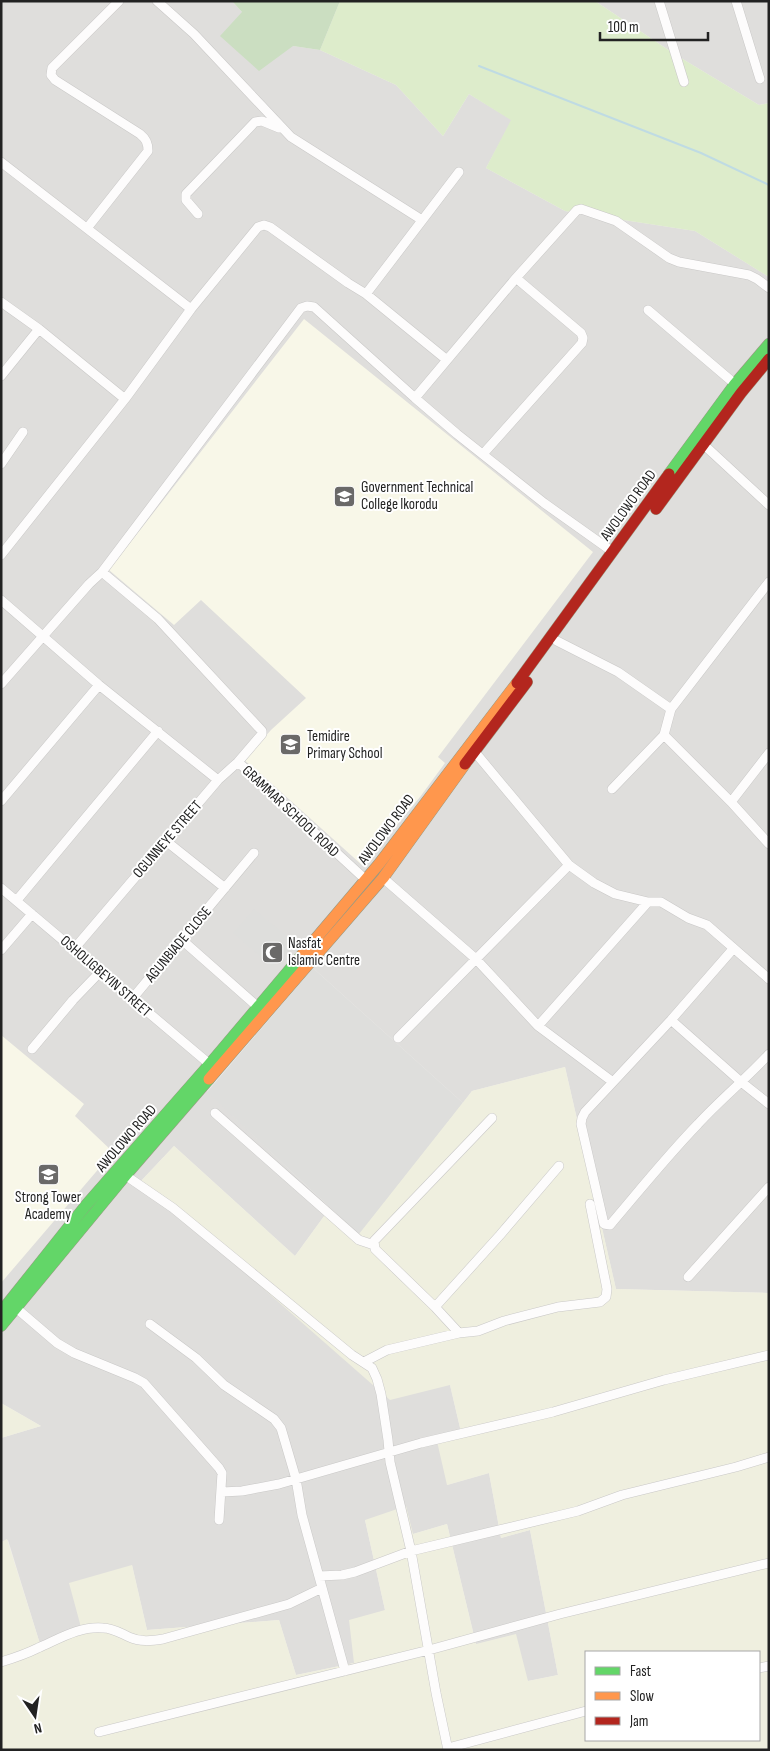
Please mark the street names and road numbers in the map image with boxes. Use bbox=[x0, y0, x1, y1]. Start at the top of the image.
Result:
street label: AWOLOWO ROAD bbox=[596, 466, 661, 545]
street label: GRAMMAR SCHOOL ROAD bbox=[238, 761, 343, 861]
street label: AWOLOWO ROAD bbox=[353, 790, 419, 869]
street label: OGUNNEYE STREET bbox=[129, 797, 206, 882]
street label: AGUNBIADE CLOSE bbox=[140, 902, 216, 987]
street label: OSHOLIGBEYIN STREET bbox=[56, 932, 155, 1021]
street label: AWOLOWO ROAD bbox=[91, 1101, 161, 1177]

